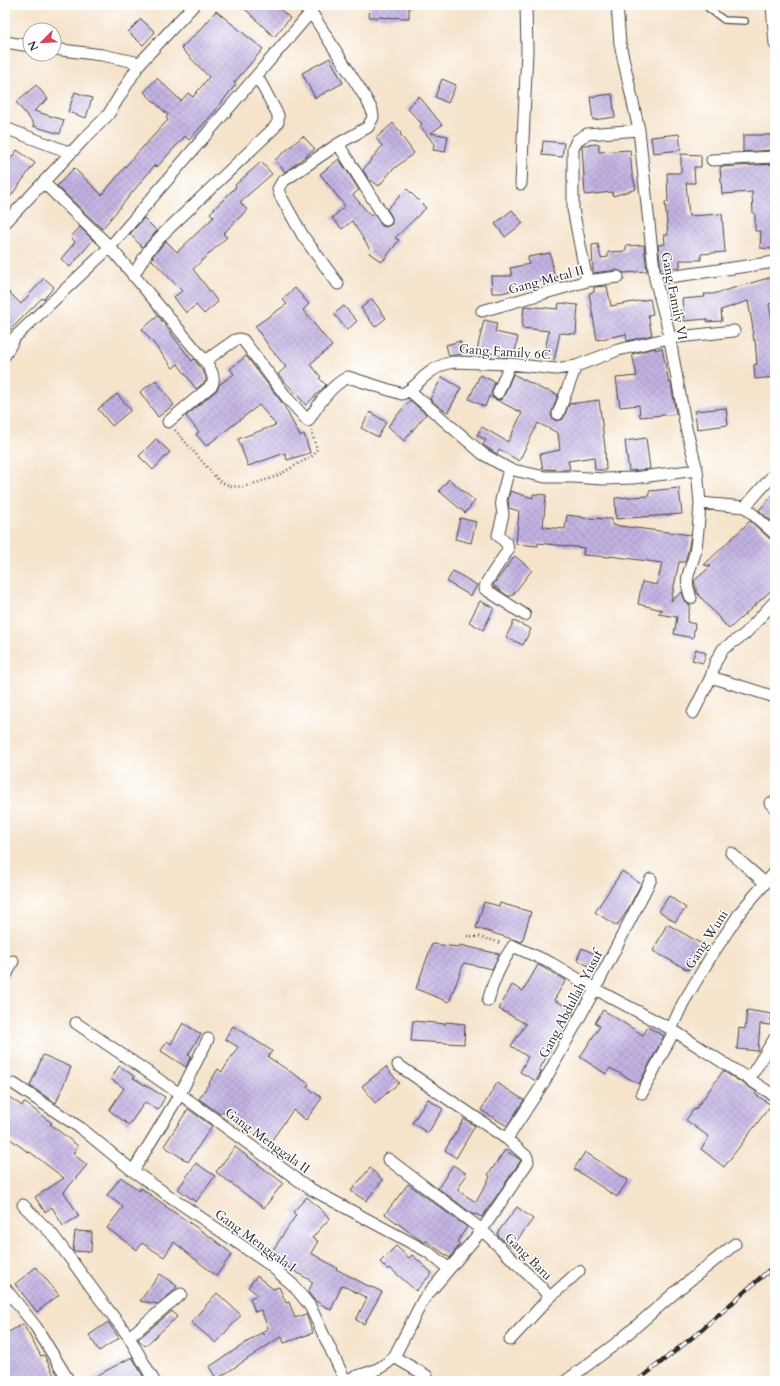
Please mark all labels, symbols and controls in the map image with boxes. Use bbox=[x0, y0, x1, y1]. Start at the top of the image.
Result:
north arrow bbox=[22, 22, 62, 62]
text: N bbox=[24, 38, 42, 53]
street label: Gang Family VI bbox=[657, 251, 691, 342]
street label: Gang Metal II bbox=[506, 261, 586, 299]
street label: Gang Family 6C bbox=[458, 340, 552, 364]
street label: Gang Wuni bbox=[681, 906, 733, 972]
street label: Gang Abdullah Yusuf bbox=[535, 946, 608, 1061]
street label: Gang Menggala II bbox=[221, 1104, 314, 1178]
street label: Gang Menggala I bbox=[211, 1205, 300, 1276]
street label: Gang Baru bbox=[501, 1229, 556, 1284]

